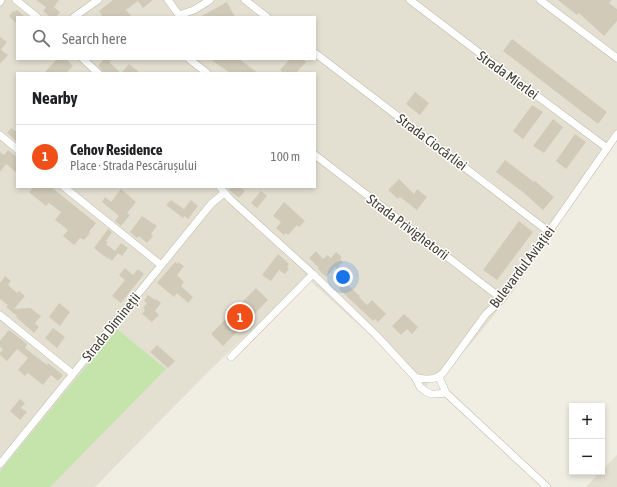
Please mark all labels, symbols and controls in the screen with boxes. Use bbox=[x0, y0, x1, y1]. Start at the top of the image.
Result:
search box bbox=[16, 16, 316, 60]
icon: search bbox=[30, 27, 52, 49]
text: Search here bbox=[62, 30, 127, 47]
street label: Strada Mierlei bbox=[474, 47, 542, 103]
text: Nearby bbox=[32, 88, 78, 108]
street label: Strada Ciocârliei bbox=[394, 110, 470, 174]
text: Cehov Residence bbox=[70, 141, 163, 158]
text: 1 bbox=[42, 149, 48, 164]
text: 100 m bbox=[271, 149, 300, 164]
text: Place · Strada Pescărușului bbox=[70, 158, 197, 173]
street label: Strada Privighetorii bbox=[364, 191, 452, 263]
street label: Bulevardul Aviației bbox=[486, 223, 558, 311]
your location bbox=[333, 267, 353, 287]
street label: Strada Dimineții bbox=[79, 290, 143, 364]
pin: 1 bbox=[227, 302, 253, 332]
map controls bbox=[569, 403, 605, 475]
button: + bbox=[569, 403, 605, 439]
button: − bbox=[569, 439, 605, 475]

